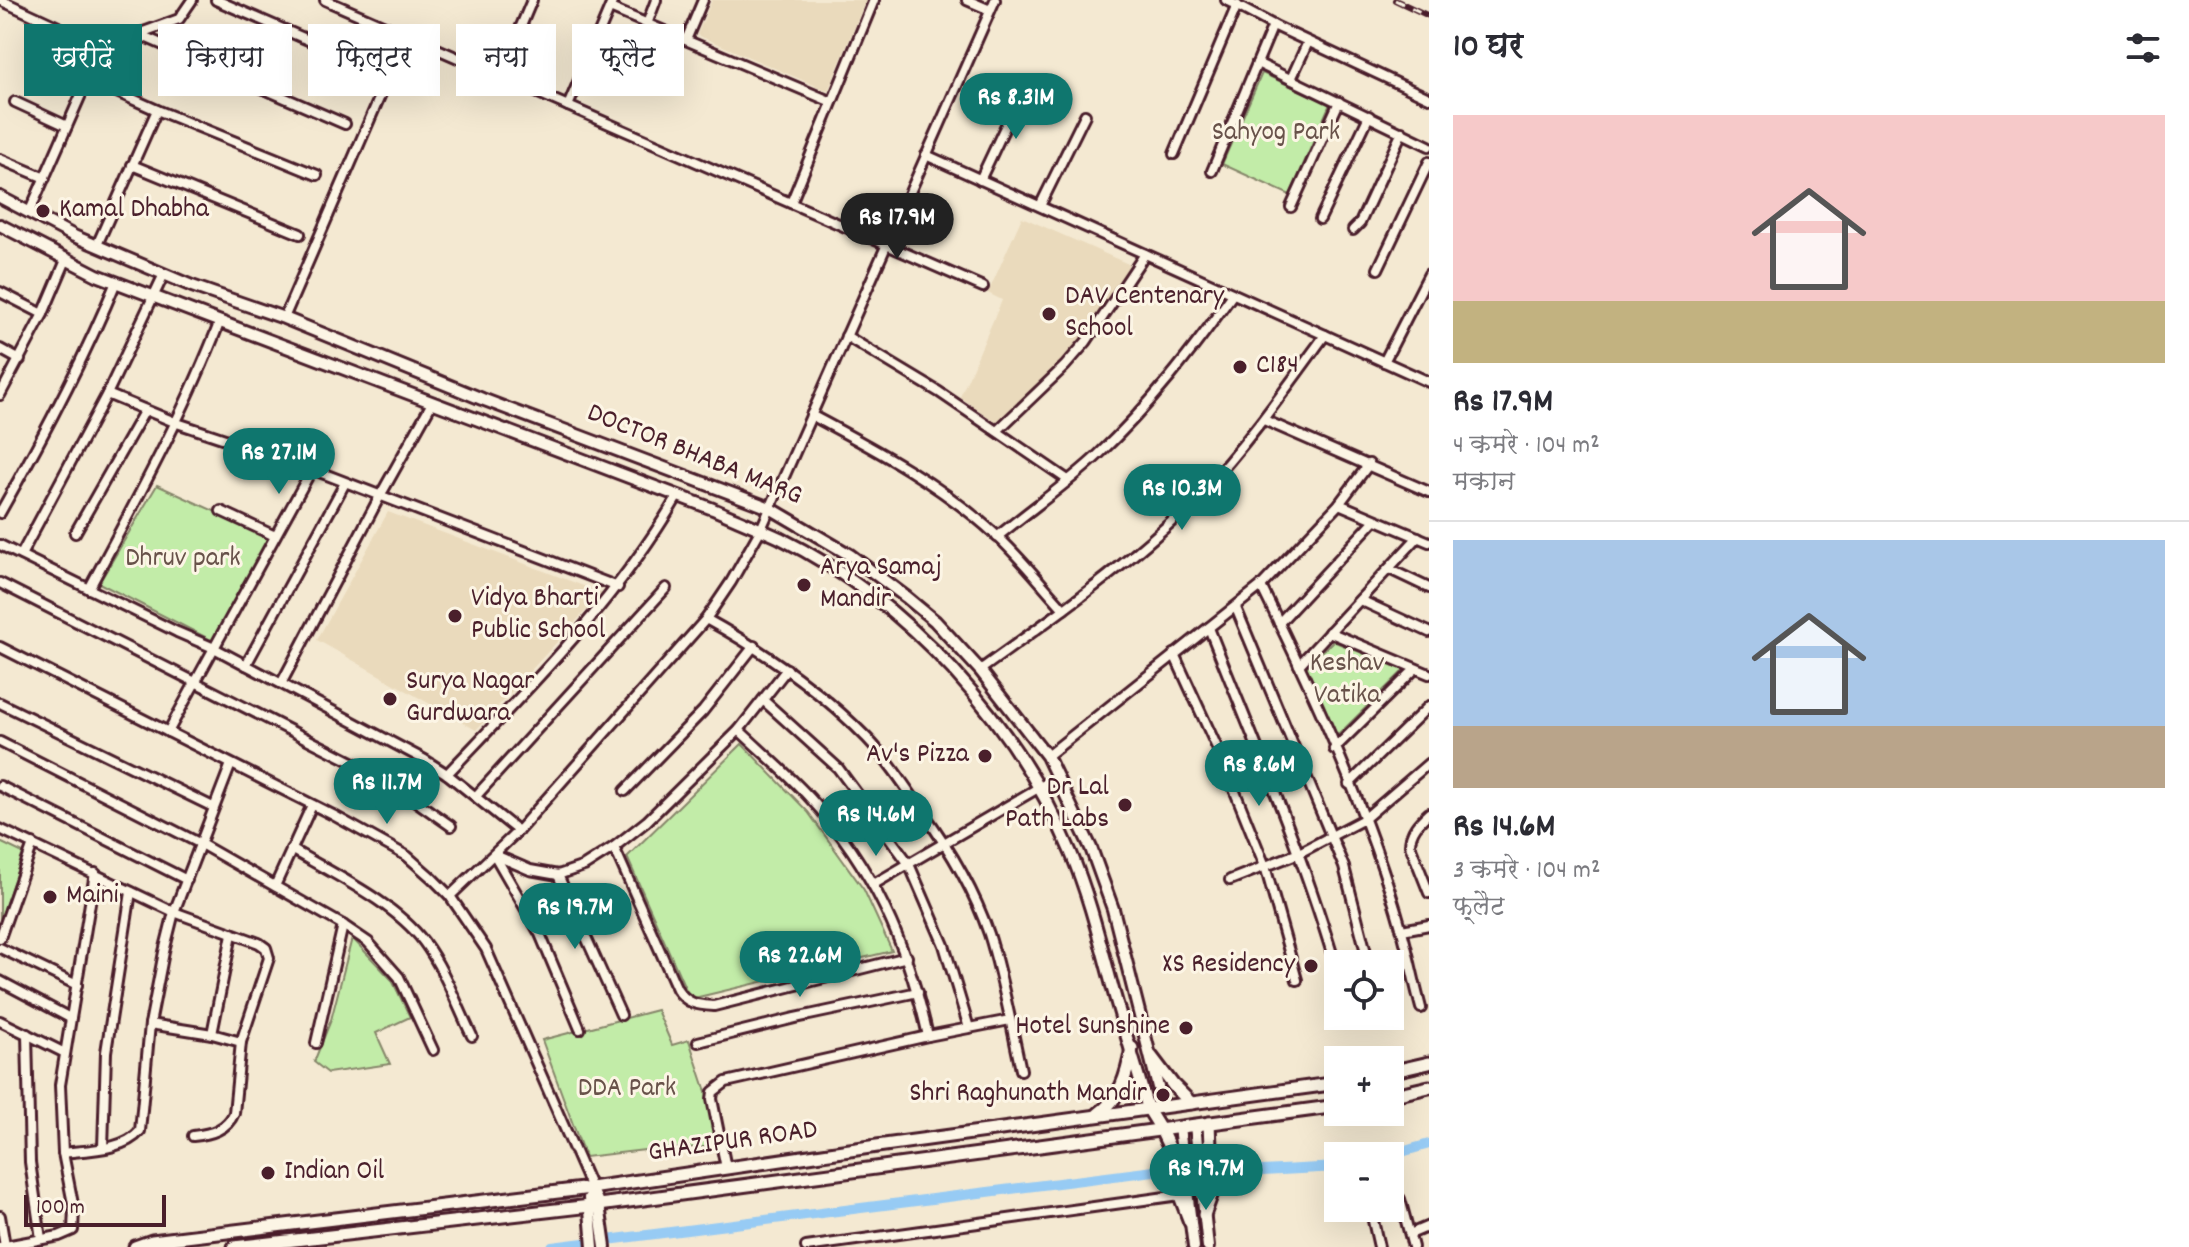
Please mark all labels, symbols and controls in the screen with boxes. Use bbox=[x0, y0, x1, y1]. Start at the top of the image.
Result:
chip: खरीदें bbox=[24, 24, 142, 96]
chip: किराया bbox=[158, 24, 292, 96]
chip: फ़िल्टर bbox=[308, 24, 440, 96]
chip: नया bbox=[456, 24, 556, 96]
chip: फ़्लैट bbox=[572, 24, 684, 96]
text: 10 घर bbox=[1453, 24, 1523, 73]
icon: filters bbox=[2121, 26, 2165, 70]
pin: Rs 8.31M bbox=[933, 73, 1099, 141]
text: Rs 8.31M bbox=[978, 80, 1054, 117]
park label: Sahyog Park bbox=[1212, 114, 1340, 154]
icon: home bbox=[1737, 167, 1881, 311]
place label: Kamal Dhabha bbox=[59, 191, 210, 231]
pin: Rs 17.9M bbox=[814, 193, 980, 261]
text: Rs 17.9M bbox=[859, 200, 935, 237]
marker: Kamal Dhabha bbox=[34, 202, 52, 220]
place label: DAV Centenary School bbox=[1065, 278, 1225, 350]
marker: DAV Centenary School bbox=[1040, 305, 1058, 323]
place label: C184 bbox=[1256, 347, 1299, 387]
marker: C184 bbox=[1231, 358, 1249, 376]
text: Rs 17.9M bbox=[1453, 379, 1553, 428]
street label: DOCTOR BHABA MARG bbox=[580, 395, 808, 517]
pin: Rs 27.1M bbox=[196, 428, 362, 496]
text: 4 कमरे · 104 m² bbox=[1453, 428, 1600, 465]
text: Rs 27.1M bbox=[241, 435, 317, 472]
pin: Rs 10.3M bbox=[1099, 464, 1265, 532]
text: मकान bbox=[1453, 465, 1515, 502]
text: Rs 10.3M bbox=[1142, 471, 1222, 508]
park label: Dhruv park bbox=[125, 540, 241, 580]
place label: Arya Samaj Mandir bbox=[820, 549, 942, 621]
marker: Arya Samaj Mandir bbox=[795, 576, 813, 594]
place label: Vidya Bharti Public School bbox=[471, 580, 606, 652]
icon: home bbox=[1737, 592, 1881, 736]
marker: Vidya Bharti Public School bbox=[446, 607, 464, 625]
park label: Keshav Vatika bbox=[1310, 645, 1385, 717]
place label: Surya Nagar Gurdwara bbox=[406, 663, 535, 735]
marker: Surya Nagar Gurdwara bbox=[381, 690, 399, 708]
place label: Av's Pizza bbox=[866, 736, 970, 776]
pin: Rs 8.6M bbox=[1185, 740, 1333, 808]
marker: Av's Pizza bbox=[976, 747, 994, 765]
text: Rs 8.6M bbox=[1223, 747, 1295, 784]
pin: Rs 11.7M bbox=[304, 758, 470, 826]
text: Rs 11.7M bbox=[352, 765, 422, 802]
place label: Dr Lal Path Labs bbox=[1005, 769, 1109, 841]
pin: Rs 14.6M bbox=[793, 790, 959, 858]
marker: Dr Lal Path Labs bbox=[1116, 796, 1134, 814]
text: Rs 14.6M bbox=[837, 797, 915, 834]
text: Rs 14.6M bbox=[1453, 804, 1555, 853]
text: 3 कमरे · 104 m² bbox=[1453, 853, 1600, 890]
place label: Maini bbox=[66, 877, 119, 917]
pin: Rs 19.7M bbox=[492, 883, 658, 951]
marker: Maini bbox=[41, 888, 59, 906]
text: Rs 19.7M bbox=[537, 890, 613, 927]
text: फ़्लैट bbox=[1453, 890, 1505, 927]
pin: Rs 22.6M bbox=[717, 931, 883, 999]
text: Rs 22.6M bbox=[758, 938, 842, 975]
place label: XS Residency bbox=[1163, 946, 1296, 986]
map controls bbox=[1324, 950, 1404, 1222]
button: locate bbox=[1324, 950, 1404, 1030]
marker: XS Residency bbox=[1302, 957, 1320, 975]
place label: Hotel Sunshine bbox=[1015, 1008, 1170, 1048]
marker: Hotel Sunshine bbox=[1177, 1019, 1195, 1037]
button: + bbox=[1324, 1046, 1404, 1126]
park label: DDA Park bbox=[578, 1070, 676, 1110]
place label: Shri Raghunath Mandir bbox=[909, 1075, 1148, 1115]
marker: Shri Raghunath Mandir bbox=[1154, 1086, 1172, 1104]
street label: GHAZIPUR ROAD bbox=[646, 1111, 820, 1175]
button: − bbox=[1324, 1142, 1404, 1222]
pin: Rs 19.7M bbox=[1123, 1144, 1289, 1212]
text: Rs 19.7M bbox=[1168, 1151, 1244, 1188]
place label: Indian Oil bbox=[284, 1153, 385, 1193]
marker: Indian Oil bbox=[259, 1164, 277, 1182]
scale bar bbox=[24, 1191, 166, 1227]
text: 100 m bbox=[36, 1193, 85, 1224]

